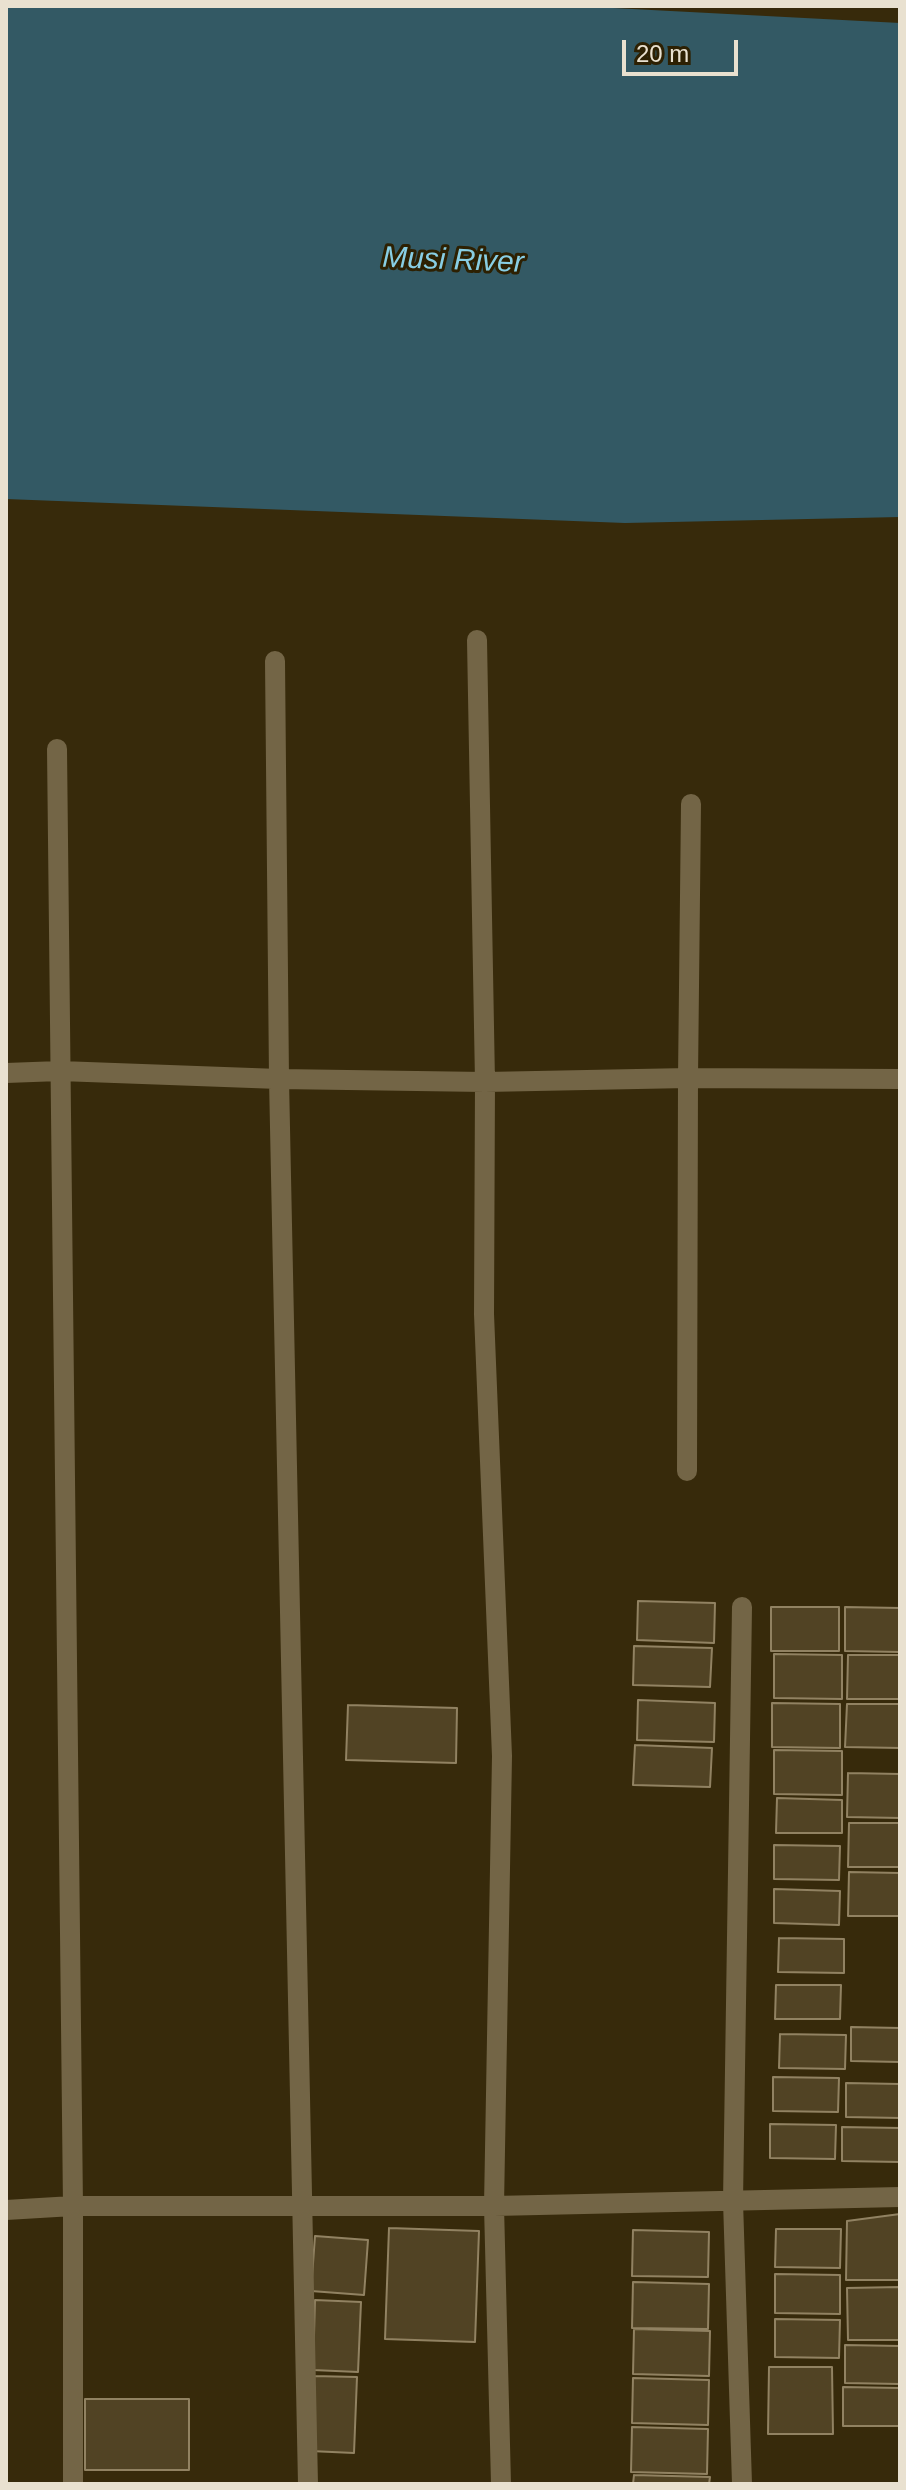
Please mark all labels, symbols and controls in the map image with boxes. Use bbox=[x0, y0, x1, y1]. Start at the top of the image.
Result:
scale bar bbox=[626, 24, 742, 74]
text: 20 m bbox=[636, 40, 689, 67]
water label: Musi River bbox=[382, 241, 524, 281]

